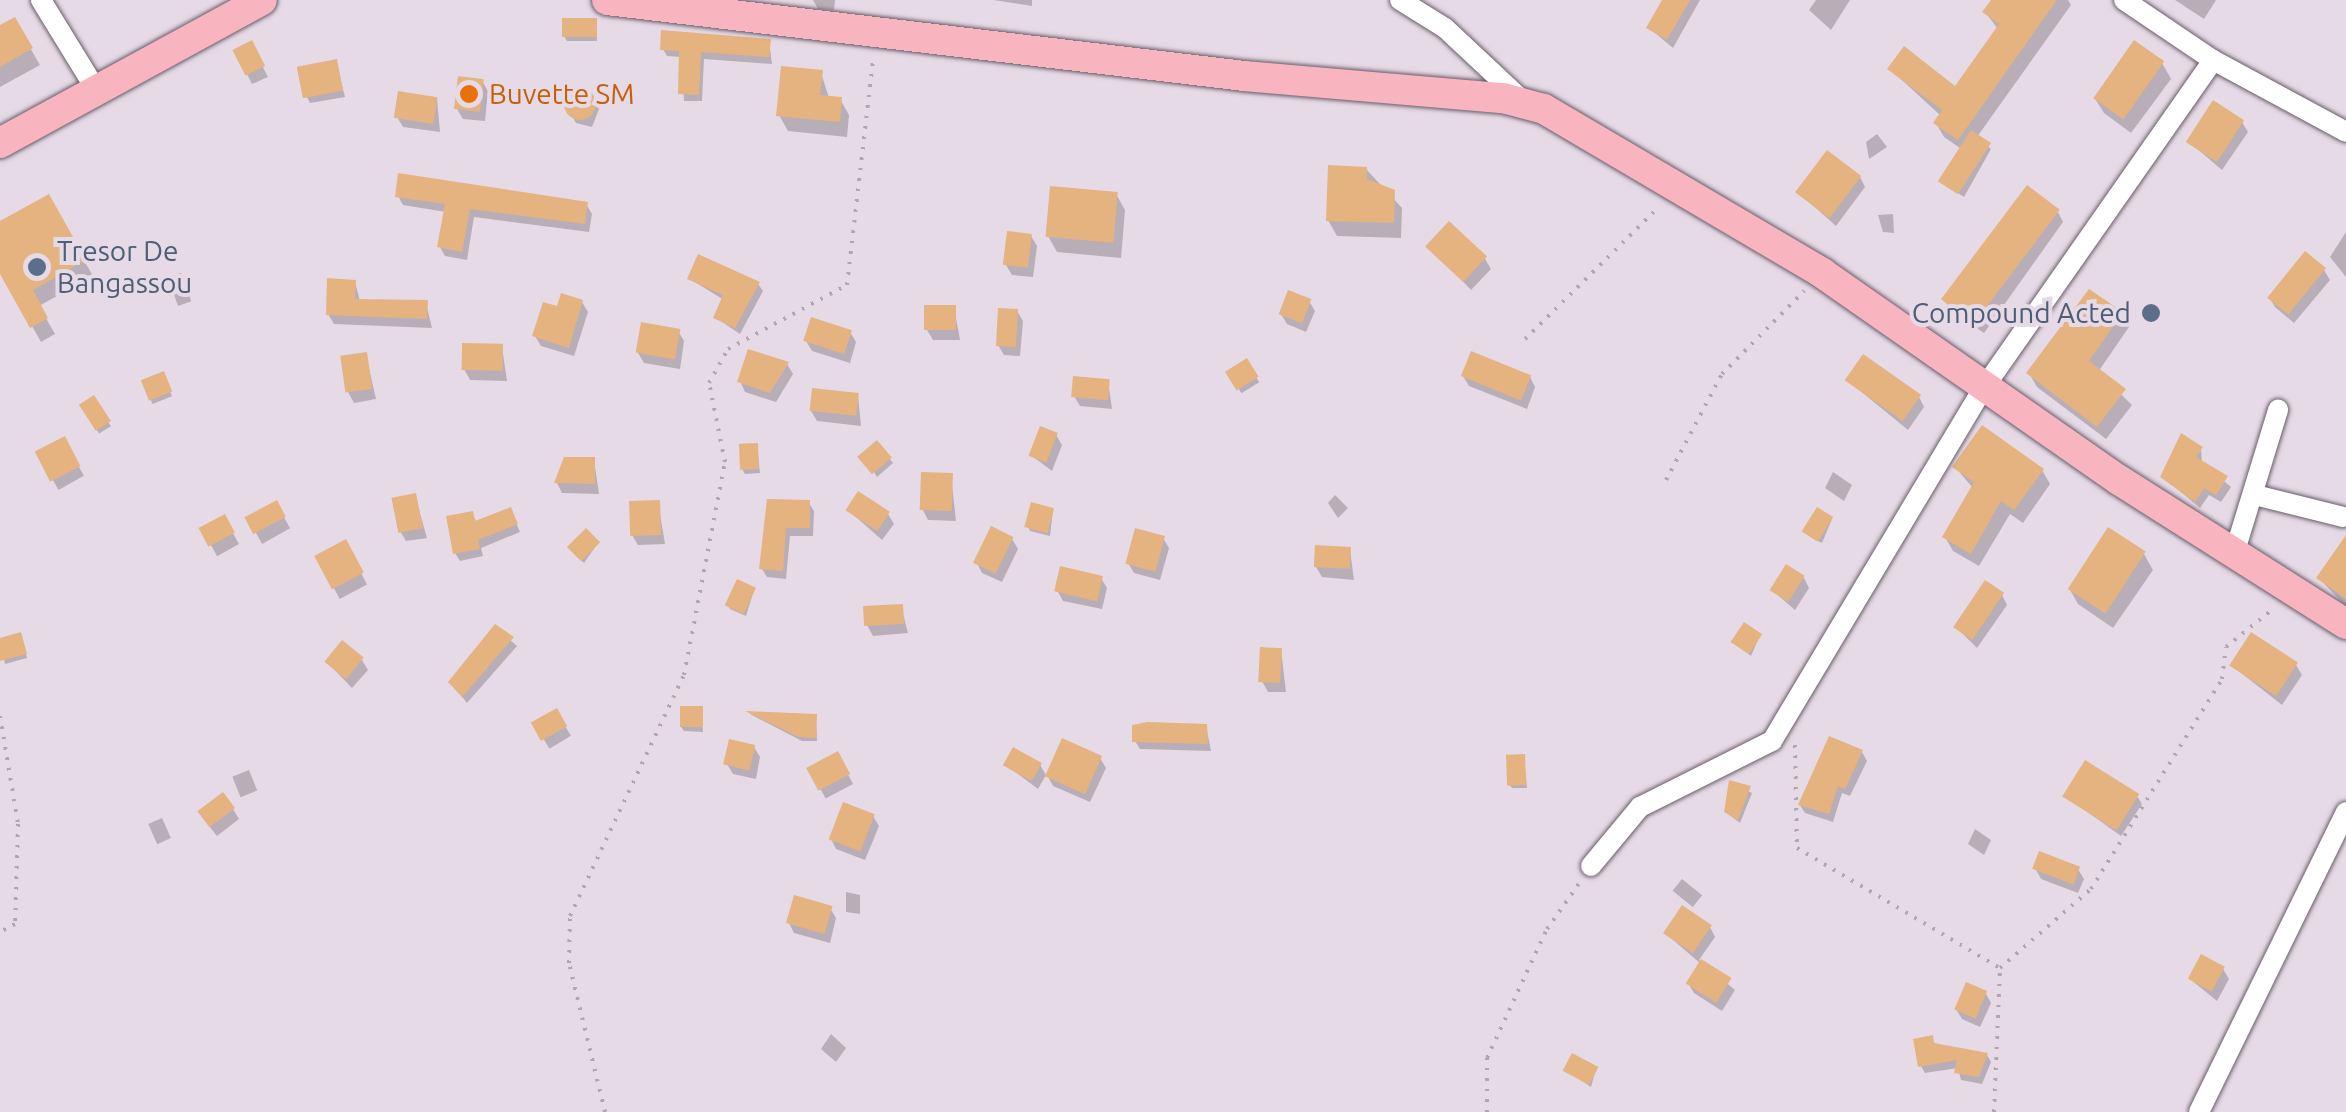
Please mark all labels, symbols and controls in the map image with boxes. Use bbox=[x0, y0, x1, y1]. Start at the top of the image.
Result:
place label: Buvette SM bbox=[489, 77, 635, 111]
marker: Buvette SM bbox=[458, 83, 480, 105]
place label: Tresor De Bangassou bbox=[57, 234, 192, 300]
marker: Tresor De Bangassou bbox=[26, 256, 48, 278]
place label: Compound Acted bbox=[1912, 296, 2131, 330]
marker: Compound Acted bbox=[2140, 302, 2162, 324]

